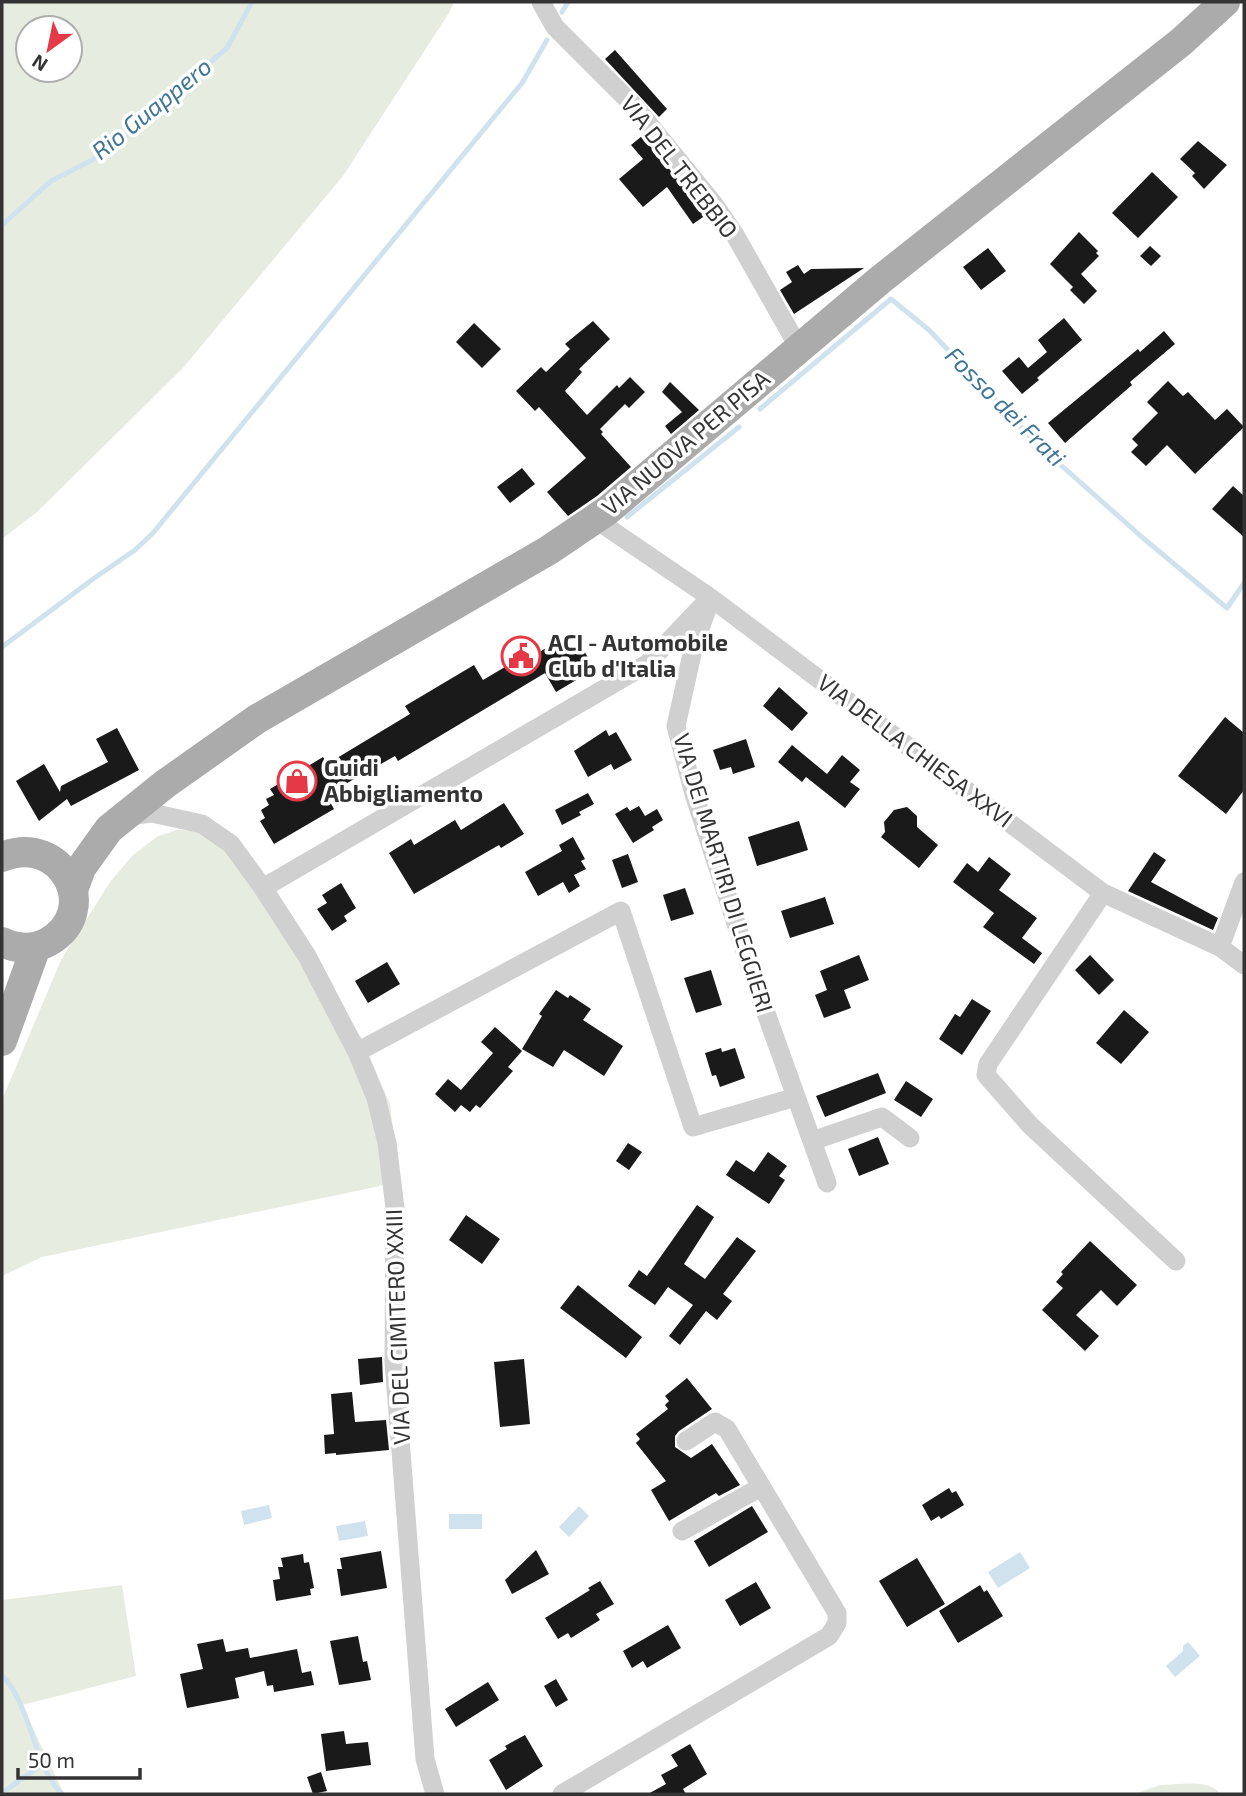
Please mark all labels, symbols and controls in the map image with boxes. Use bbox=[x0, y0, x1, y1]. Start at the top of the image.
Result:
north arrow bbox=[14, 14, 84, 84]
text: N bbox=[27, 50, 51, 77]
water label: Rio Guappero bbox=[85, 51, 217, 165]
street label: VIA DEL TREBBIO bbox=[615, 89, 744, 243]
water label: Fosso dei Frati bbox=[940, 340, 1072, 472]
street label: VIA NUOVA PER PISA bbox=[596, 363, 775, 521]
place label: ACI - Automobile Club d'Italia bbox=[548, 628, 728, 682]
public building icon: ACI - Automobile Club d'Italia bbox=[500, 635, 542, 677]
street label: VIA DELLA CHIESA XXVI bbox=[813, 668, 1019, 833]
street label: VIA DEI MARTIRI DI LEGGIERI bbox=[668, 730, 780, 1016]
place label: Guidi Abbigliamento bbox=[324, 753, 483, 807]
shop icon: Guidi Abbigliamento bbox=[276, 760, 318, 802]
street label: VIA DEL CIMITERO XXIII bbox=[379, 1209, 415, 1445]
scale bar bbox=[18, 1736, 140, 1780]
text: 50 m bbox=[28, 1747, 75, 1772]

